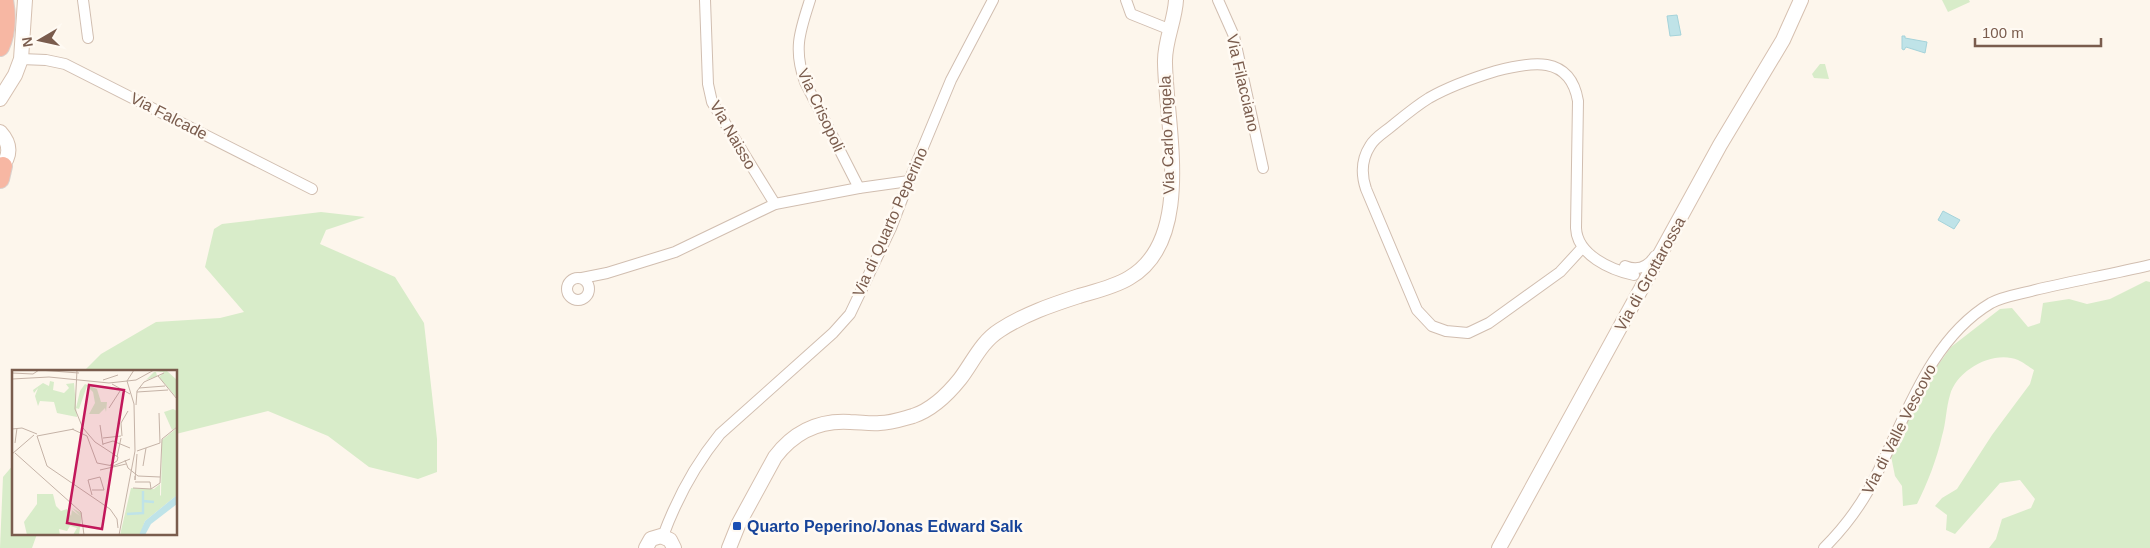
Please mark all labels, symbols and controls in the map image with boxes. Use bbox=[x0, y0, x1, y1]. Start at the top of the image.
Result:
north arrow bbox=[15, 15, 65, 65]
scale bar bbox=[1975, 15, 2101, 47]
text: 100 m bbox=[1982, 24, 2024, 41]
street label: Via Filacciano bbox=[1224, 33, 1262, 133]
text: N bbox=[18, 36, 36, 48]
street label: Via Crisopoli bbox=[794, 66, 848, 154]
street label: Via Carlo Angela bbox=[1156, 75, 1178, 195]
street label: Via Falcade bbox=[128, 89, 210, 143]
street label: Via Naisso bbox=[707, 98, 759, 172]
street label: Via di Quarto Peperino bbox=[849, 145, 931, 299]
street label: Via di Grottarossa bbox=[1612, 214, 1688, 334]
street label: Via di Valle Vescovo bbox=[1859, 361, 1939, 497]
inset map bbox=[12, 370, 178, 536]
place label: Quarto Peperino/Jonas Edward Salk bbox=[747, 518, 1023, 535]
marker: Quarto Peperino/Jonas Edward Salk bbox=[731, 520, 743, 532]

